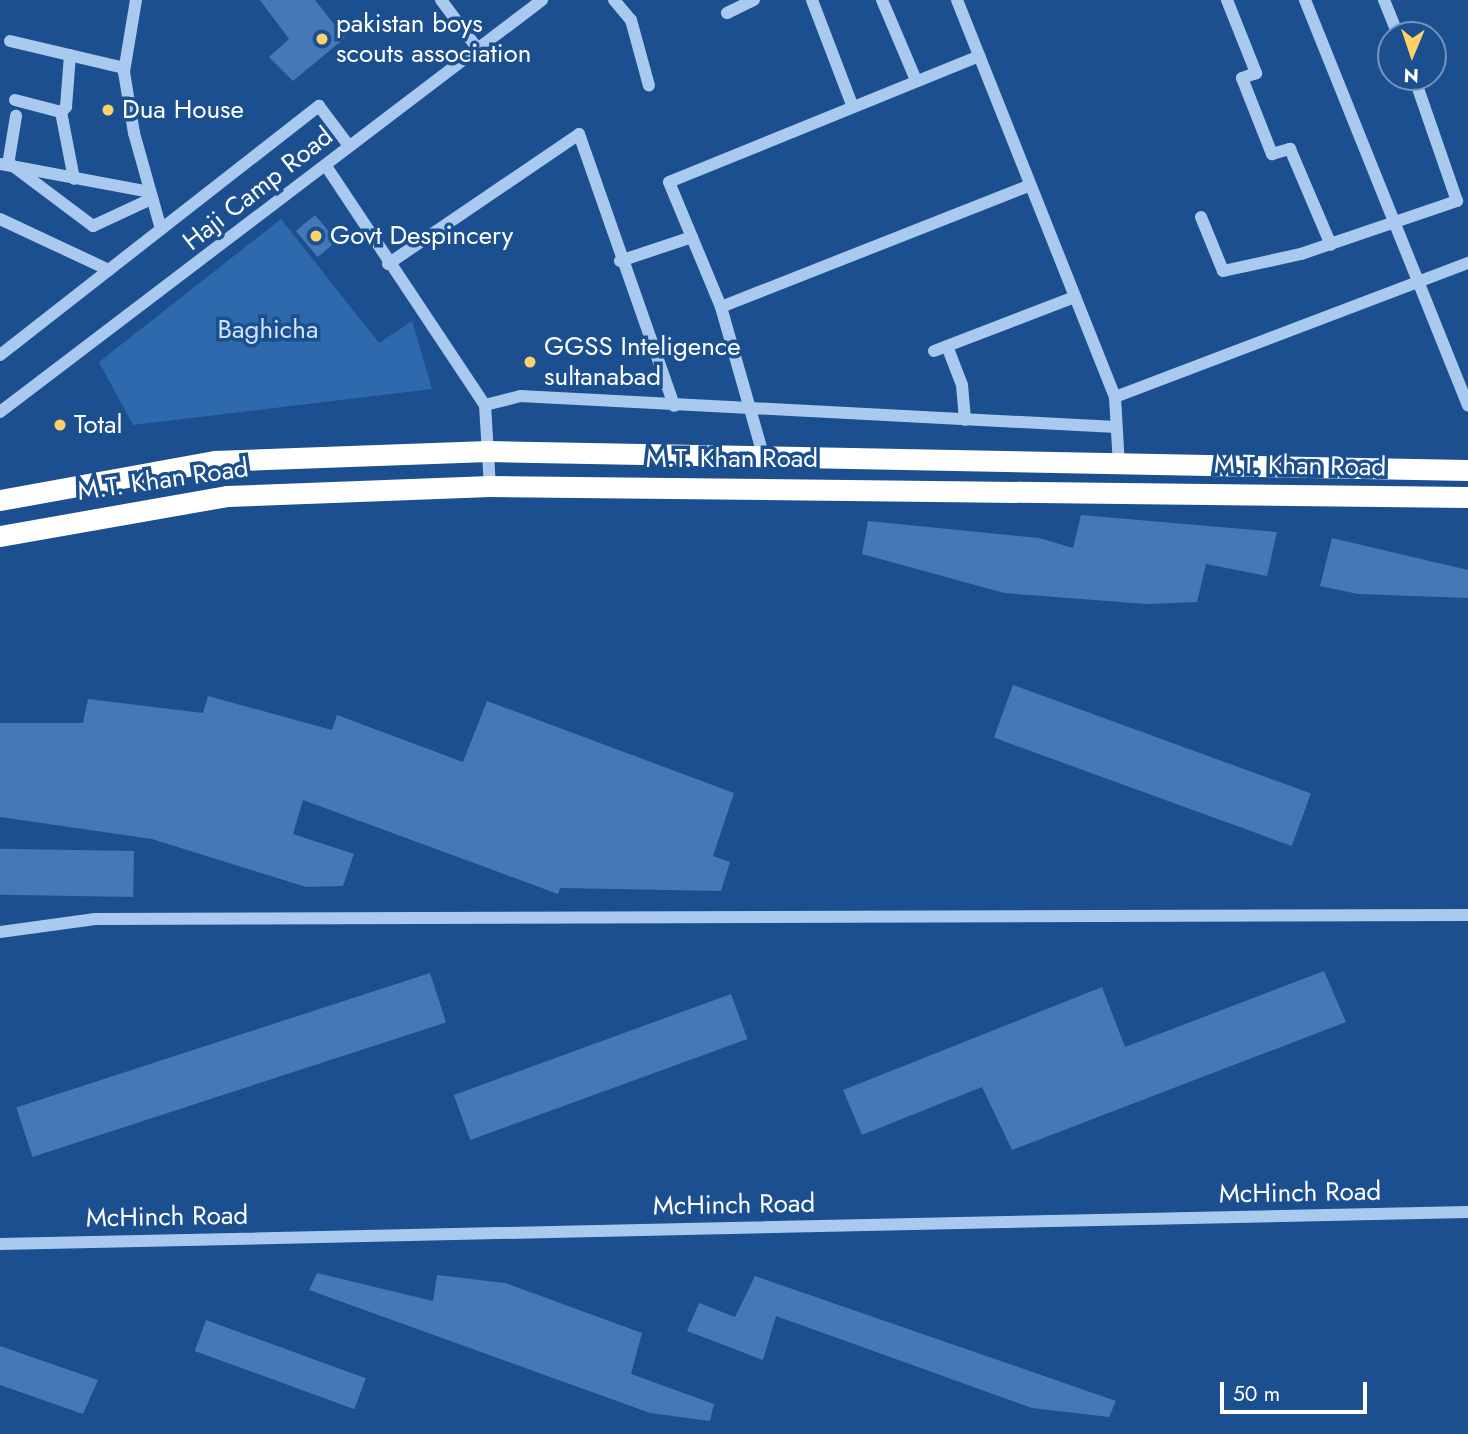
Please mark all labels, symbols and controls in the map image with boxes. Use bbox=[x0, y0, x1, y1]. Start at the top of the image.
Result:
place label: pakistan boys scouts association bbox=[336, 8, 531, 70]
north arrow bbox=[1377, 21, 1447, 91]
marker: pakistan boys scouts association bbox=[314, 31, 330, 47]
text: N bbox=[1403, 62, 1419, 89]
place label: Dua House bbox=[122, 94, 244, 126]
marker: Dua House bbox=[100, 102, 116, 118]
street label: Haji Camp Road bbox=[177, 121, 339, 257]
place label: Govt Despincery bbox=[330, 220, 513, 252]
marker: Govt Despincery bbox=[308, 228, 324, 244]
park label: Baghicha bbox=[218, 314, 318, 346]
place label: GGSS Inteligence sultanabad bbox=[544, 331, 741, 392]
marker: GGSS Inteligence sultanabad bbox=[522, 354, 538, 370]
place label: Total bbox=[74, 409, 122, 441]
marker: Total bbox=[52, 417, 68, 433]
street label: M.T. Khan Road bbox=[646, 443, 818, 475]
street label: M.T. Khan Road bbox=[1214, 449, 1386, 483]
street label: M.T. Khan Road bbox=[76, 453, 250, 507]
street label: McHinch Road bbox=[1219, 1176, 1381, 1210]
street label: McHinch Road bbox=[653, 1188, 815, 1222]
street label: McHinch Road bbox=[86, 1200, 248, 1234]
scale bar bbox=[1223, 1368, 1370, 1412]
text: 50 m bbox=[1233, 1379, 1280, 1409]

